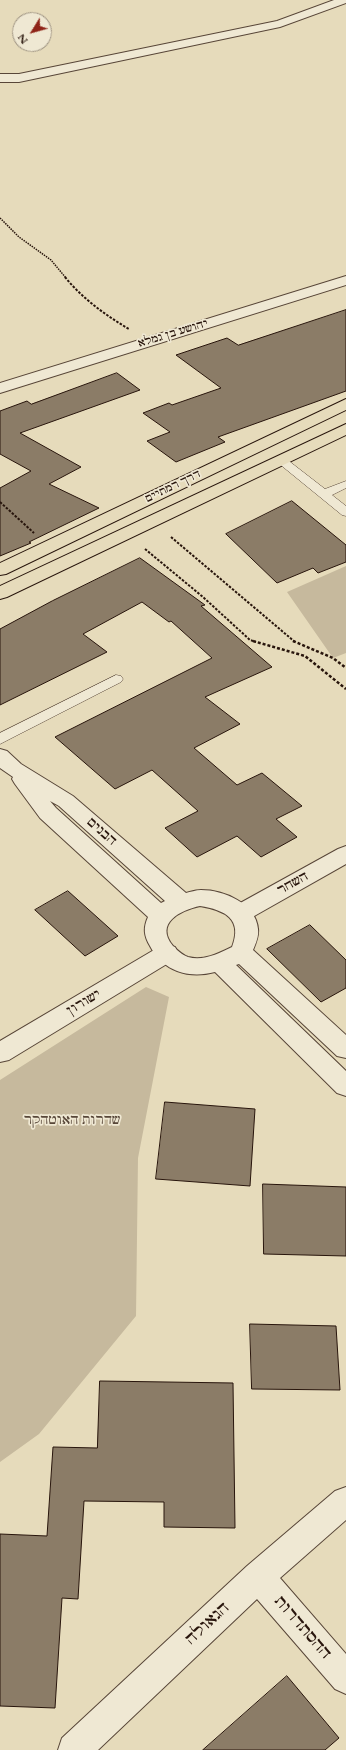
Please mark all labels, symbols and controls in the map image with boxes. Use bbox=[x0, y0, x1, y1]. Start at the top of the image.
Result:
north arrow bbox=[12, 12, 52, 52]
text: N bbox=[14, 31, 32, 47]
street label: יהושע בן גמלא bbox=[137, 317, 209, 351]
street label: דרך רמתיים bbox=[143, 468, 203, 506]
street label: הבנים bbox=[83, 815, 119, 849]
street label: השחר bbox=[275, 869, 311, 899]
street label: ישורון bbox=[64, 987, 104, 1019]
park label: שדרות האוטהקר bbox=[24, 1113, 120, 1129]
street label: ההסתדרות bbox=[269, 1592, 335, 1664]
street label: הגאולה bbox=[182, 1599, 234, 1649]

